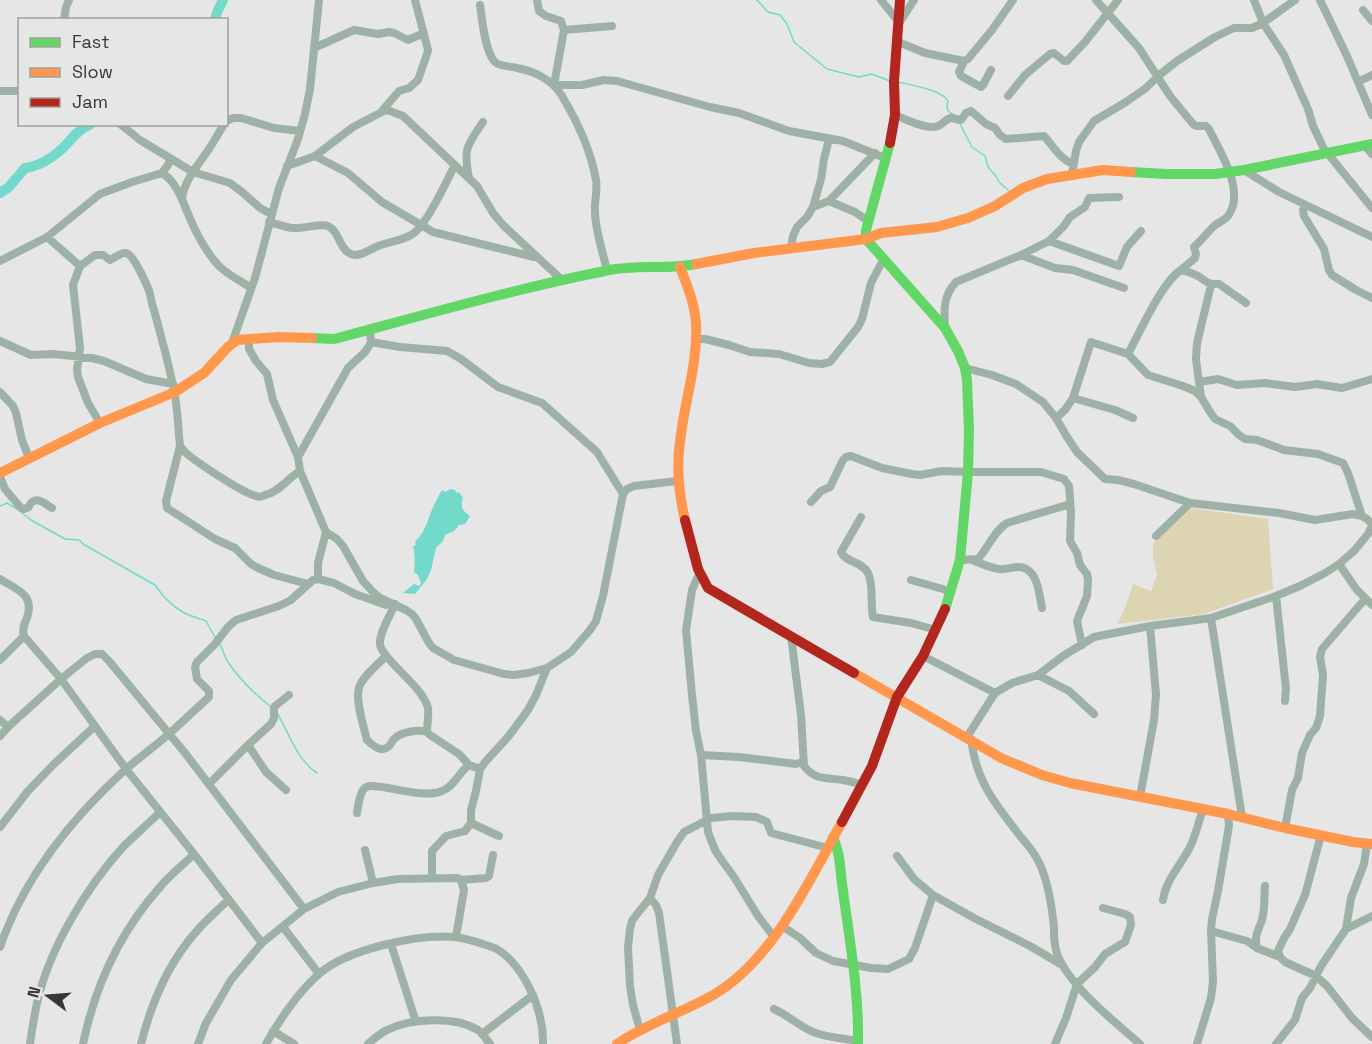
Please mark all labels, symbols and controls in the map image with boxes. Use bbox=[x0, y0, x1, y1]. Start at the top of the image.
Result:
legend bbox=[18, 18, 228, 126]
text: Fast bbox=[72, 30, 109, 53]
text: Slow bbox=[72, 60, 113, 83]
text: Jam bbox=[72, 90, 108, 113]
north arrow bbox=[18, 966, 78, 1026]
text: N bbox=[22, 984, 46, 1000]

